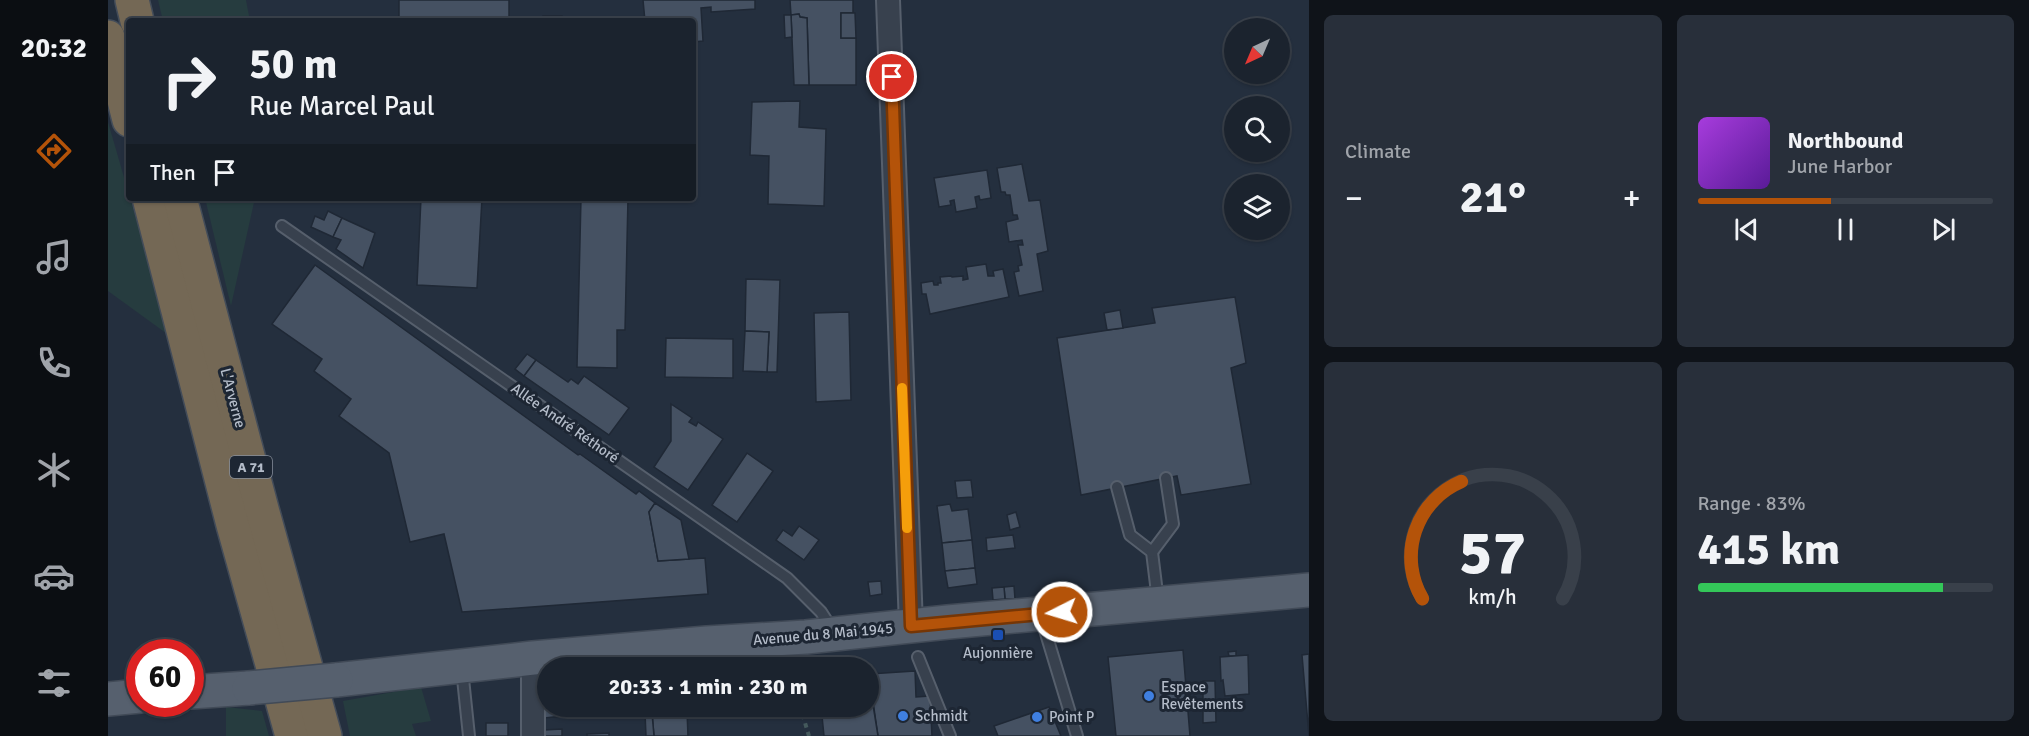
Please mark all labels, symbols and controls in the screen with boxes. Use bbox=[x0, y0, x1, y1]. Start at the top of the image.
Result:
north arrow bbox=[1224, 18, 1290, 84]
map controls bbox=[1224, 18, 1290, 240]
text: 20:32 bbox=[21, 32, 87, 65]
text: 50 m bbox=[249, 39, 338, 90]
icon: right bbox=[150, 42, 228, 120]
pin bbox=[866, 51, 917, 102]
icon: arrive bbox=[875, 60, 908, 93]
text: Rue Marcel Paul bbox=[249, 90, 435, 123]
button: search bbox=[1224, 96, 1290, 162]
text: Northbound bbox=[1788, 127, 1903, 154]
icon: directions bbox=[33, 130, 75, 172]
text: Climate bbox=[1345, 139, 1411, 164]
text: June Harbor bbox=[1788, 154, 1892, 179]
icon: arrive bbox=[208, 156, 241, 189]
text: Then bbox=[150, 159, 196, 186]
text: 21° bbox=[1459, 170, 1526, 225]
button: layers bbox=[1224, 174, 1290, 240]
text: − bbox=[1345, 178, 1363, 219]
text: + bbox=[1623, 178, 1640, 219]
icon: previous bbox=[1730, 213, 1763, 246]
icon: pause bbox=[1829, 213, 1862, 246]
icon: next bbox=[1927, 213, 1960, 246]
icon: music bbox=[33, 236, 75, 278]
icon: phone bbox=[33, 342, 75, 384]
street label: L'Arverne bbox=[216, 366, 250, 430]
street label: Allée André Réthoré bbox=[508, 379, 622, 467]
icon: climate bbox=[33, 449, 75, 491]
road number: A 71 bbox=[230, 456, 272, 478]
text: Range · 83% bbox=[1698, 491, 1806, 516]
text: 57 bbox=[1459, 514, 1526, 591]
text: 415 km bbox=[1698, 522, 1840, 577]
icon: car bbox=[33, 555, 75, 597]
position arrow bbox=[1030, 580, 1094, 644]
text: km/h bbox=[1468, 584, 1517, 610]
street label: Avenue du 8 Mai 1945 bbox=[752, 619, 894, 649]
marker: Aujonnière bbox=[991, 628, 1005, 642]
speed limit sign: 60 bbox=[126, 639, 204, 717]
place label: Aujonnière bbox=[963, 644, 1033, 662]
icon: filters bbox=[33, 662, 75, 704]
text: 20:33 · 1 min · 230 m bbox=[608, 673, 808, 700]
place label: Espace Revêtements bbox=[1161, 678, 1244, 713]
marker: Espace Revêtements bbox=[1142, 689, 1156, 703]
place label: Schmidt bbox=[915, 707, 968, 725]
place label: Point P bbox=[1049, 708, 1094, 726]
marker: Schmidt bbox=[896, 709, 910, 723]
marker: Point P bbox=[1030, 710, 1044, 724]

